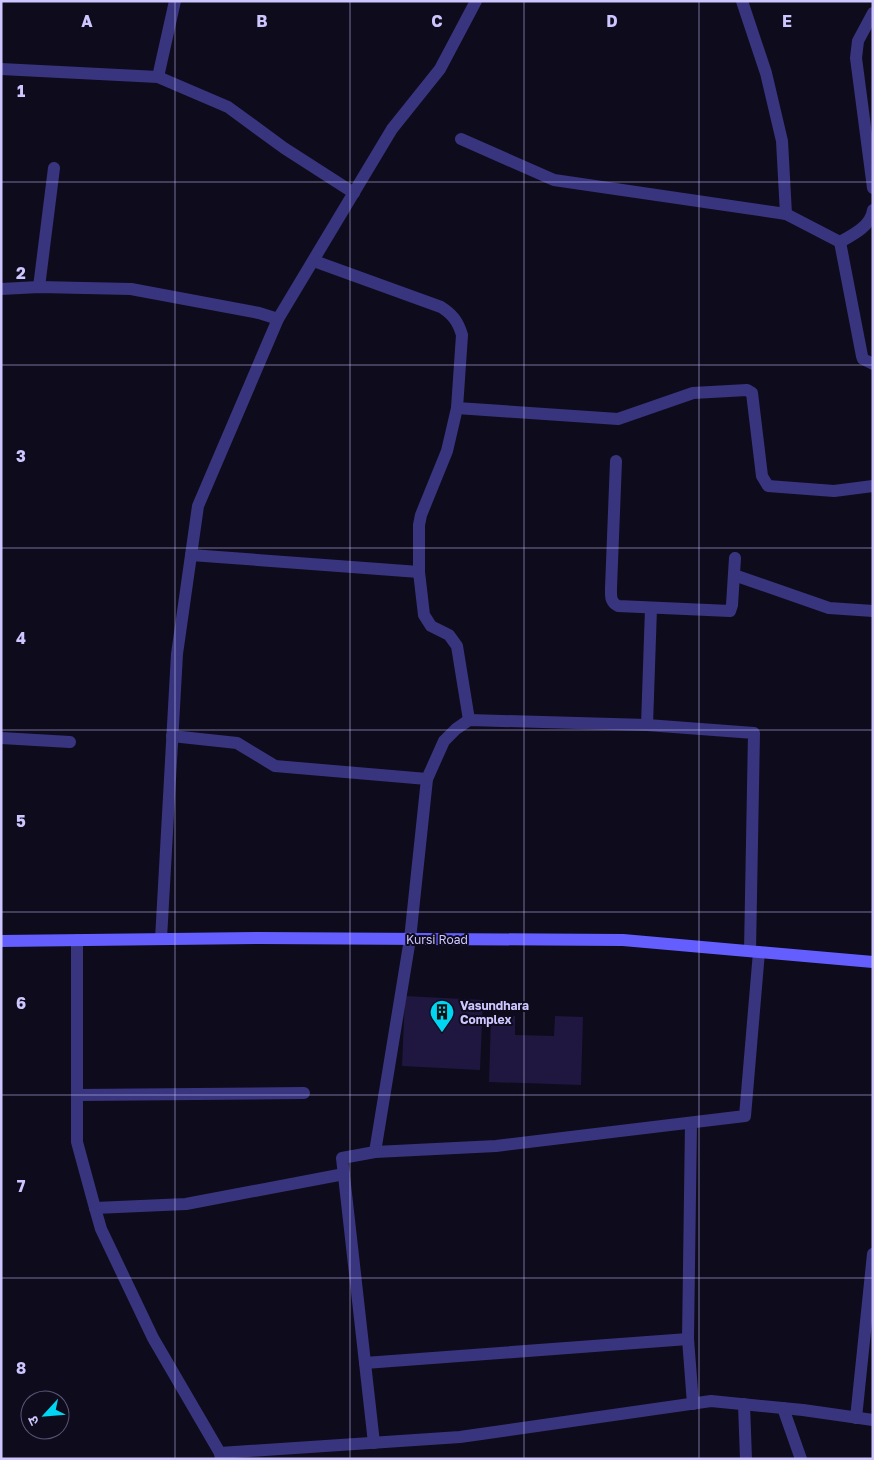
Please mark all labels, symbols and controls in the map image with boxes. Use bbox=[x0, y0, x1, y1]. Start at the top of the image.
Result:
text: A bbox=[81, 11, 93, 31]
text: B bbox=[256, 11, 268, 31]
text: C bbox=[431, 11, 443, 31]
text: D bbox=[606, 11, 618, 31]
text: E bbox=[782, 11, 792, 31]
text: 1 bbox=[17, 81, 25, 101]
text: 2 bbox=[16, 263, 26, 283]
text: 3 bbox=[16, 446, 26, 466]
text: 4 bbox=[16, 628, 26, 648]
text: 5 bbox=[16, 811, 26, 831]
street label: Kursi Road bbox=[406, 932, 468, 947]
text: 6 bbox=[16, 993, 26, 1013]
place label: Vasundhara Complex bbox=[460, 998, 529, 1027]
building icon: Vasundhara Complex bbox=[429, 999, 455, 1033]
text: 7 bbox=[17, 1176, 26, 1196]
text: 8 bbox=[16, 1358, 26, 1378]
north arrow bbox=[20, 1390, 70, 1440]
text: उ bbox=[23, 1413, 42, 1428]

